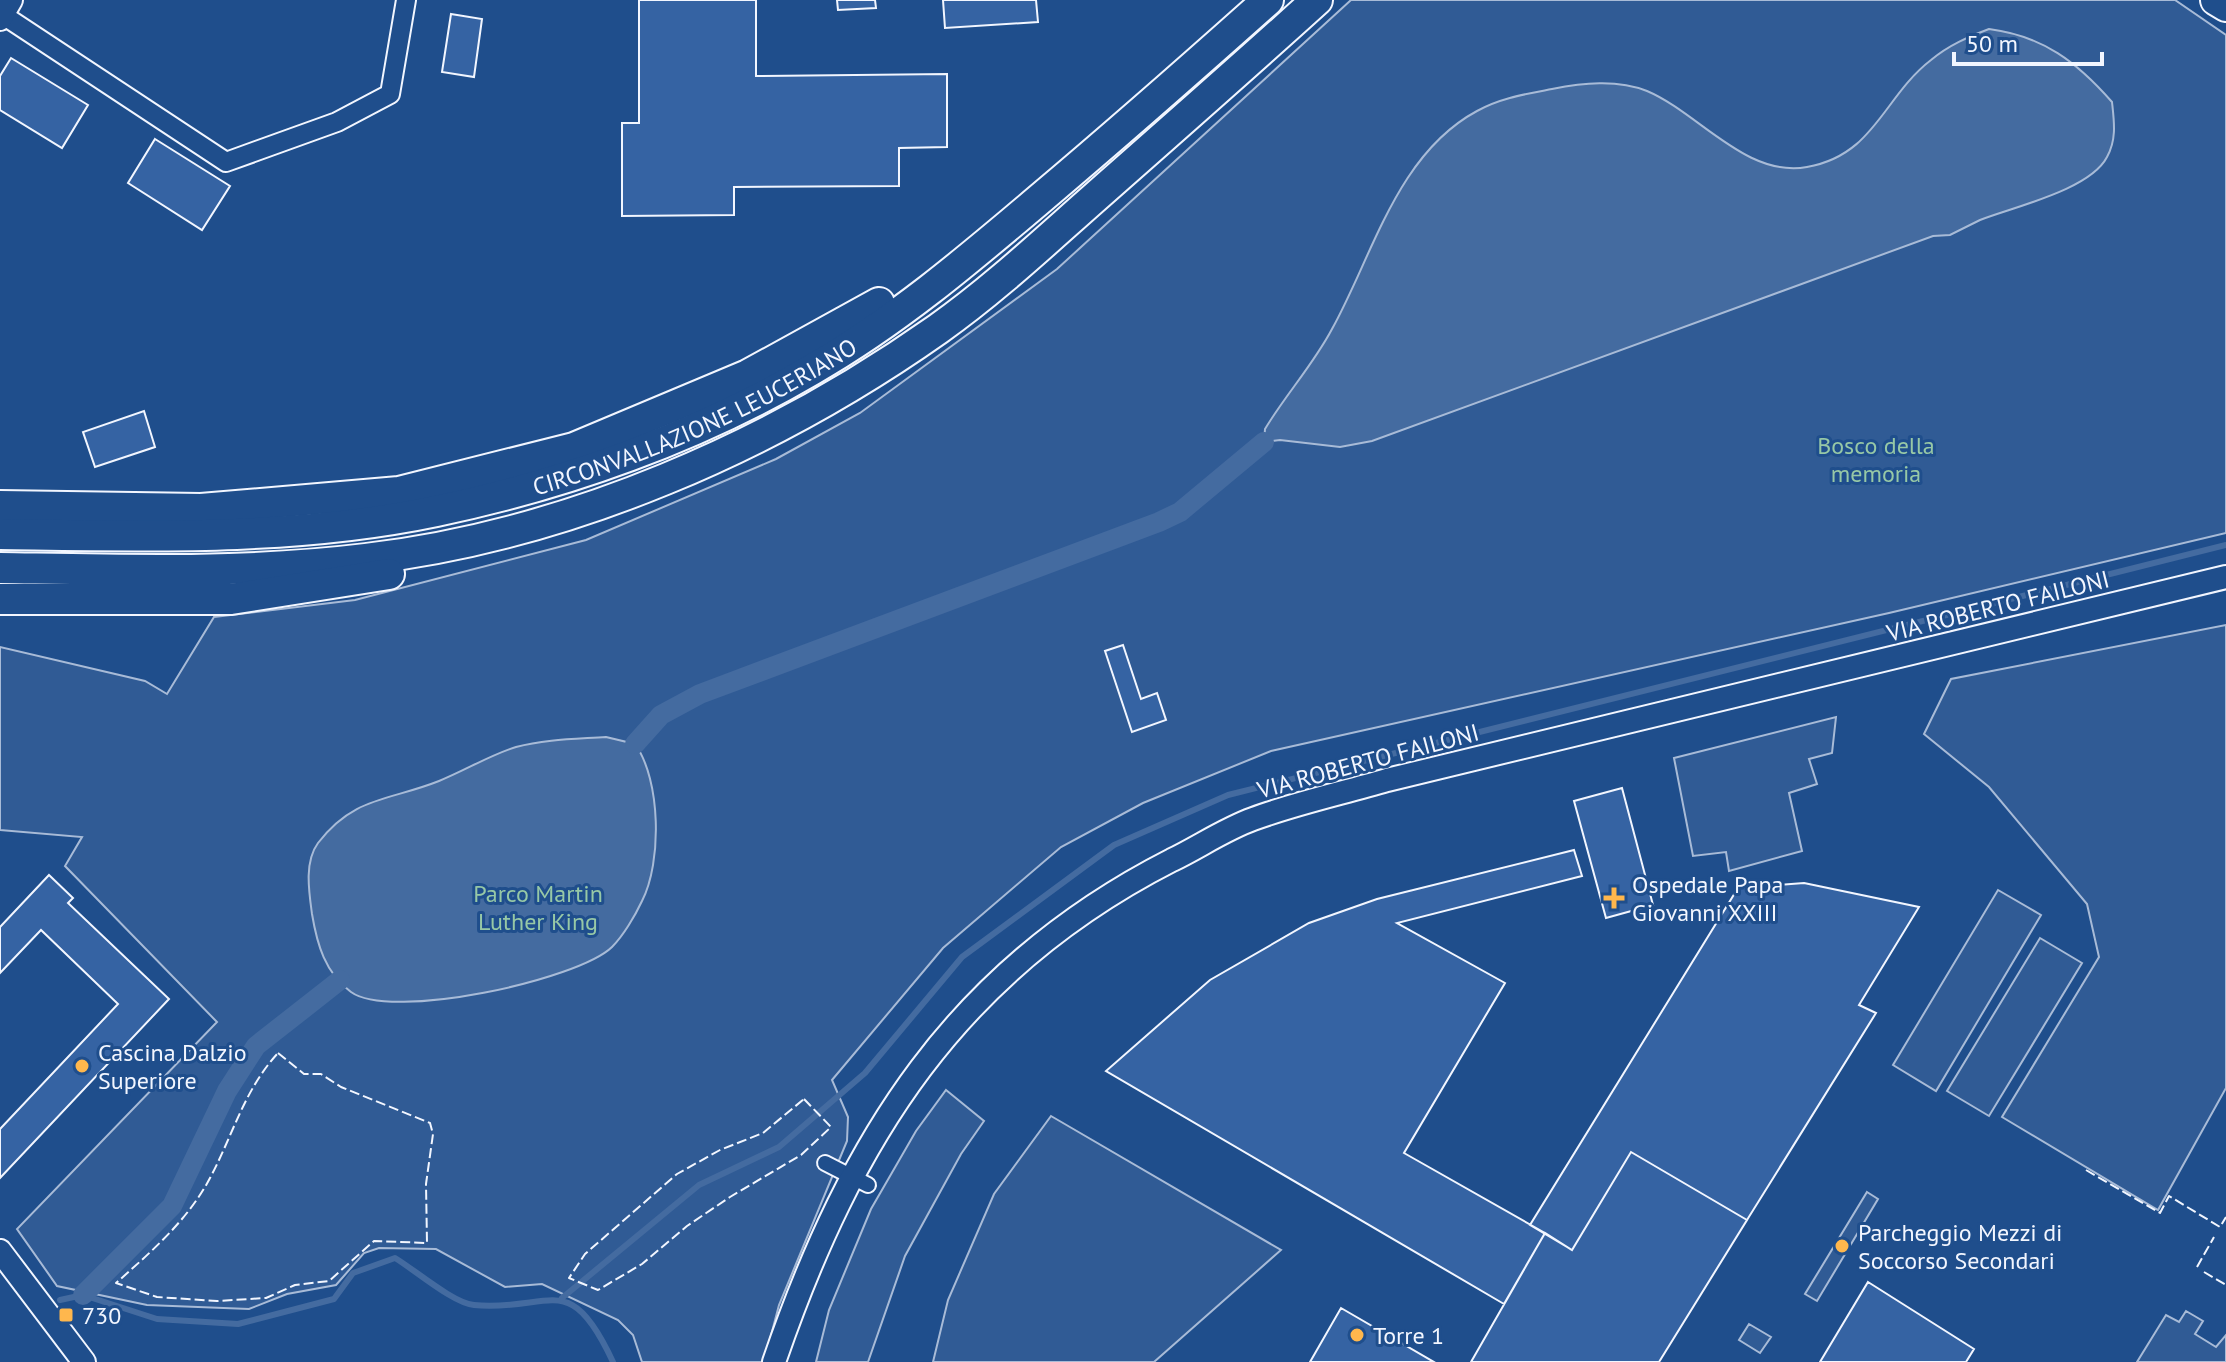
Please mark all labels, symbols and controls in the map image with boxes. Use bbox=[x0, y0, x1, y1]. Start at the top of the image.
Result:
scale bar bbox=[1954, 16, 2102, 66]
text: 50 m bbox=[1966, 28, 2018, 59]
street label: CIRCONVALLAZIONE LEUCERIANO bbox=[529, 331, 862, 502]
park label: Bosco della memoria bbox=[1817, 430, 1935, 489]
street label: VIA ROBERTO FAILONI bbox=[1883, 563, 2112, 649]
street label: VIA ROBERTO FAILONI bbox=[1253, 716, 1482, 806]
place label: Ospedale Papa Giovanni XXIII bbox=[1632, 869, 1784, 928]
park label: Parco Martin Luther King bbox=[473, 878, 603, 937]
marker: Ospedale Papa Giovanni XXIII bbox=[1603, 887, 1625, 909]
place label: Cascina Dalzio Superiore bbox=[98, 1037, 247, 1096]
marker: Cascina Dalzio Superiore bbox=[73, 1057, 91, 1075]
place label: Parcheggio Mezzi di Soccorso Secondari bbox=[1858, 1217, 2063, 1276]
marker: Parcheggio Mezzi di Soccorso Secondari bbox=[1833, 1237, 1851, 1255]
place label: 730 bbox=[82, 1300, 121, 1331]
marker: 730 bbox=[57, 1306, 75, 1324]
place label: Torre 1 bbox=[1373, 1320, 1444, 1351]
marker: Torre 1 bbox=[1348, 1326, 1366, 1344]

